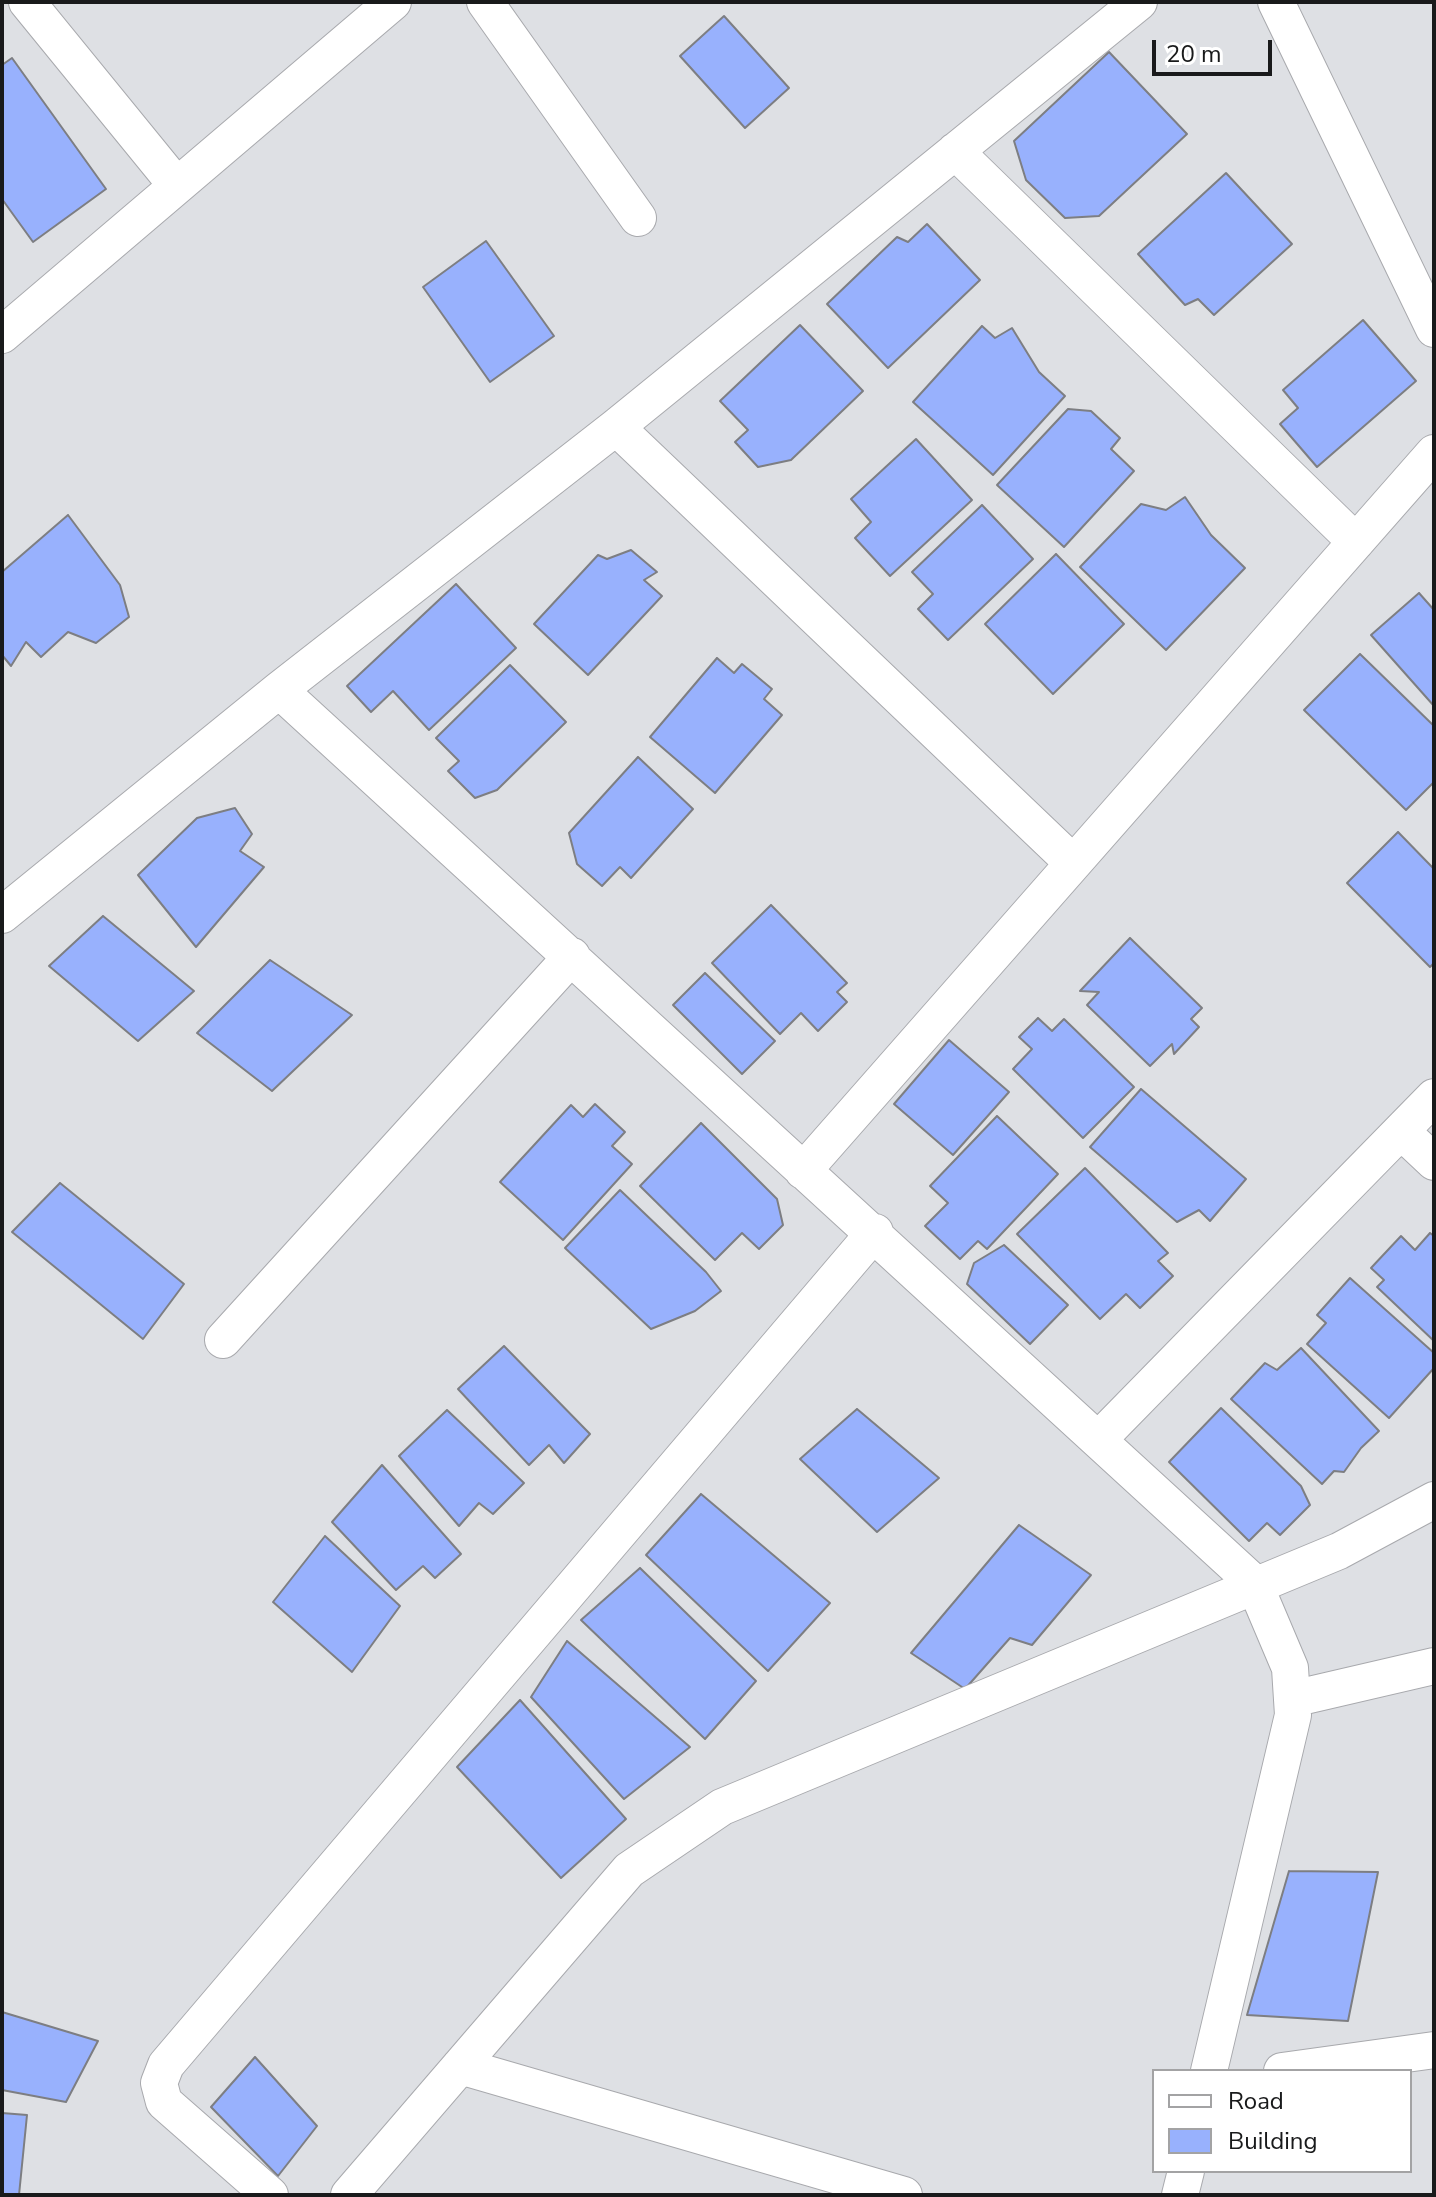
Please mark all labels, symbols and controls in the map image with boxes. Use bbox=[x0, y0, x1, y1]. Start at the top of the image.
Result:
scale bar bbox=[1156, 24, 1276, 74]
text: 20 m bbox=[1166, 38, 1222, 70]
legend bbox=[1152, 2069, 1412, 2173]
text: Road bbox=[1228, 2085, 1284, 2117]
text: Building bbox=[1228, 2125, 1318, 2157]

